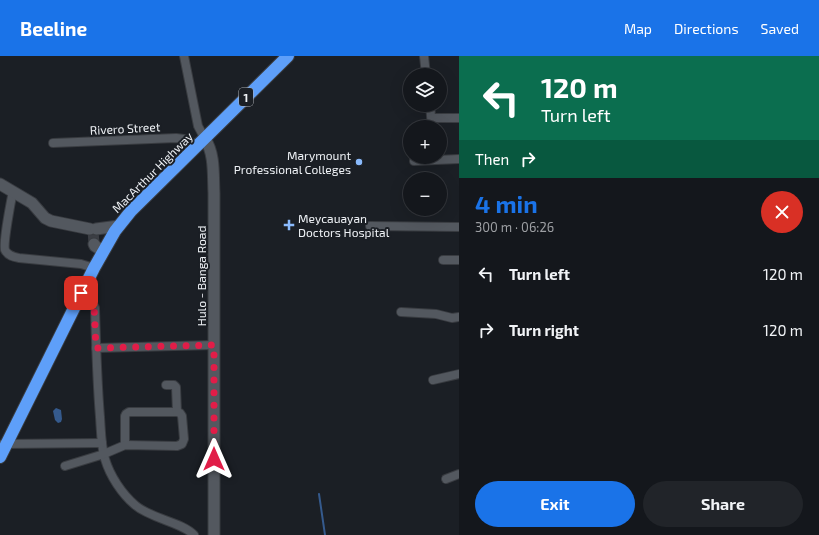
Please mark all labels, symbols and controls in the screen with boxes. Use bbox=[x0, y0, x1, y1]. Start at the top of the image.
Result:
text: Beeline bbox=[20, 17, 87, 40]
text: Map bbox=[624, 20, 652, 37]
text: Directions bbox=[674, 20, 739, 37]
text: Saved bbox=[761, 20, 799, 37]
map controls bbox=[403, 68, 447, 216]
button: layers bbox=[403, 68, 447, 112]
text: 120 m bbox=[541, 70, 618, 104]
icon: left bbox=[475, 72, 527, 124]
road number: 1 bbox=[239, 88, 253, 106]
text: Turn left bbox=[541, 104, 611, 126]
street label: Rivero Street bbox=[89, 119, 161, 137]
button: + bbox=[403, 120, 447, 164]
street label: MacArthur Highway bbox=[109, 128, 196, 215]
place label: Marymount Professional Colleges bbox=[234, 148, 351, 176]
icon: right bbox=[517, 148, 539, 170]
text: Then bbox=[475, 150, 509, 168]
marker: Marymount Professional Colleges bbox=[354, 157, 364, 167]
button: − bbox=[403, 172, 447, 216]
text: 4 min bbox=[475, 189, 538, 218]
button: close bbox=[761, 191, 803, 233]
place label: Meycauayan Doctors Hospital bbox=[298, 211, 390, 239]
marker: Meycauayan Doctors Hospital bbox=[283, 219, 295, 231]
text: 300 m · 06:26 bbox=[475, 219, 554, 235]
street label: Hulo - Banga Road bbox=[194, 226, 208, 326]
icon: left bbox=[475, 263, 497, 285]
text: Turn left bbox=[509, 265, 570, 283]
text: 120 m bbox=[763, 265, 803, 283]
pin bbox=[64, 276, 98, 310]
icon: arrive bbox=[70, 282, 92, 304]
icon: right bbox=[475, 319, 497, 341]
text: Turn right bbox=[509, 321, 579, 339]
text: 120 m bbox=[763, 321, 803, 339]
position arrow bbox=[193, 438, 235, 480]
button: Exit bbox=[475, 481, 635, 527]
button: Share bbox=[643, 481, 803, 527]

